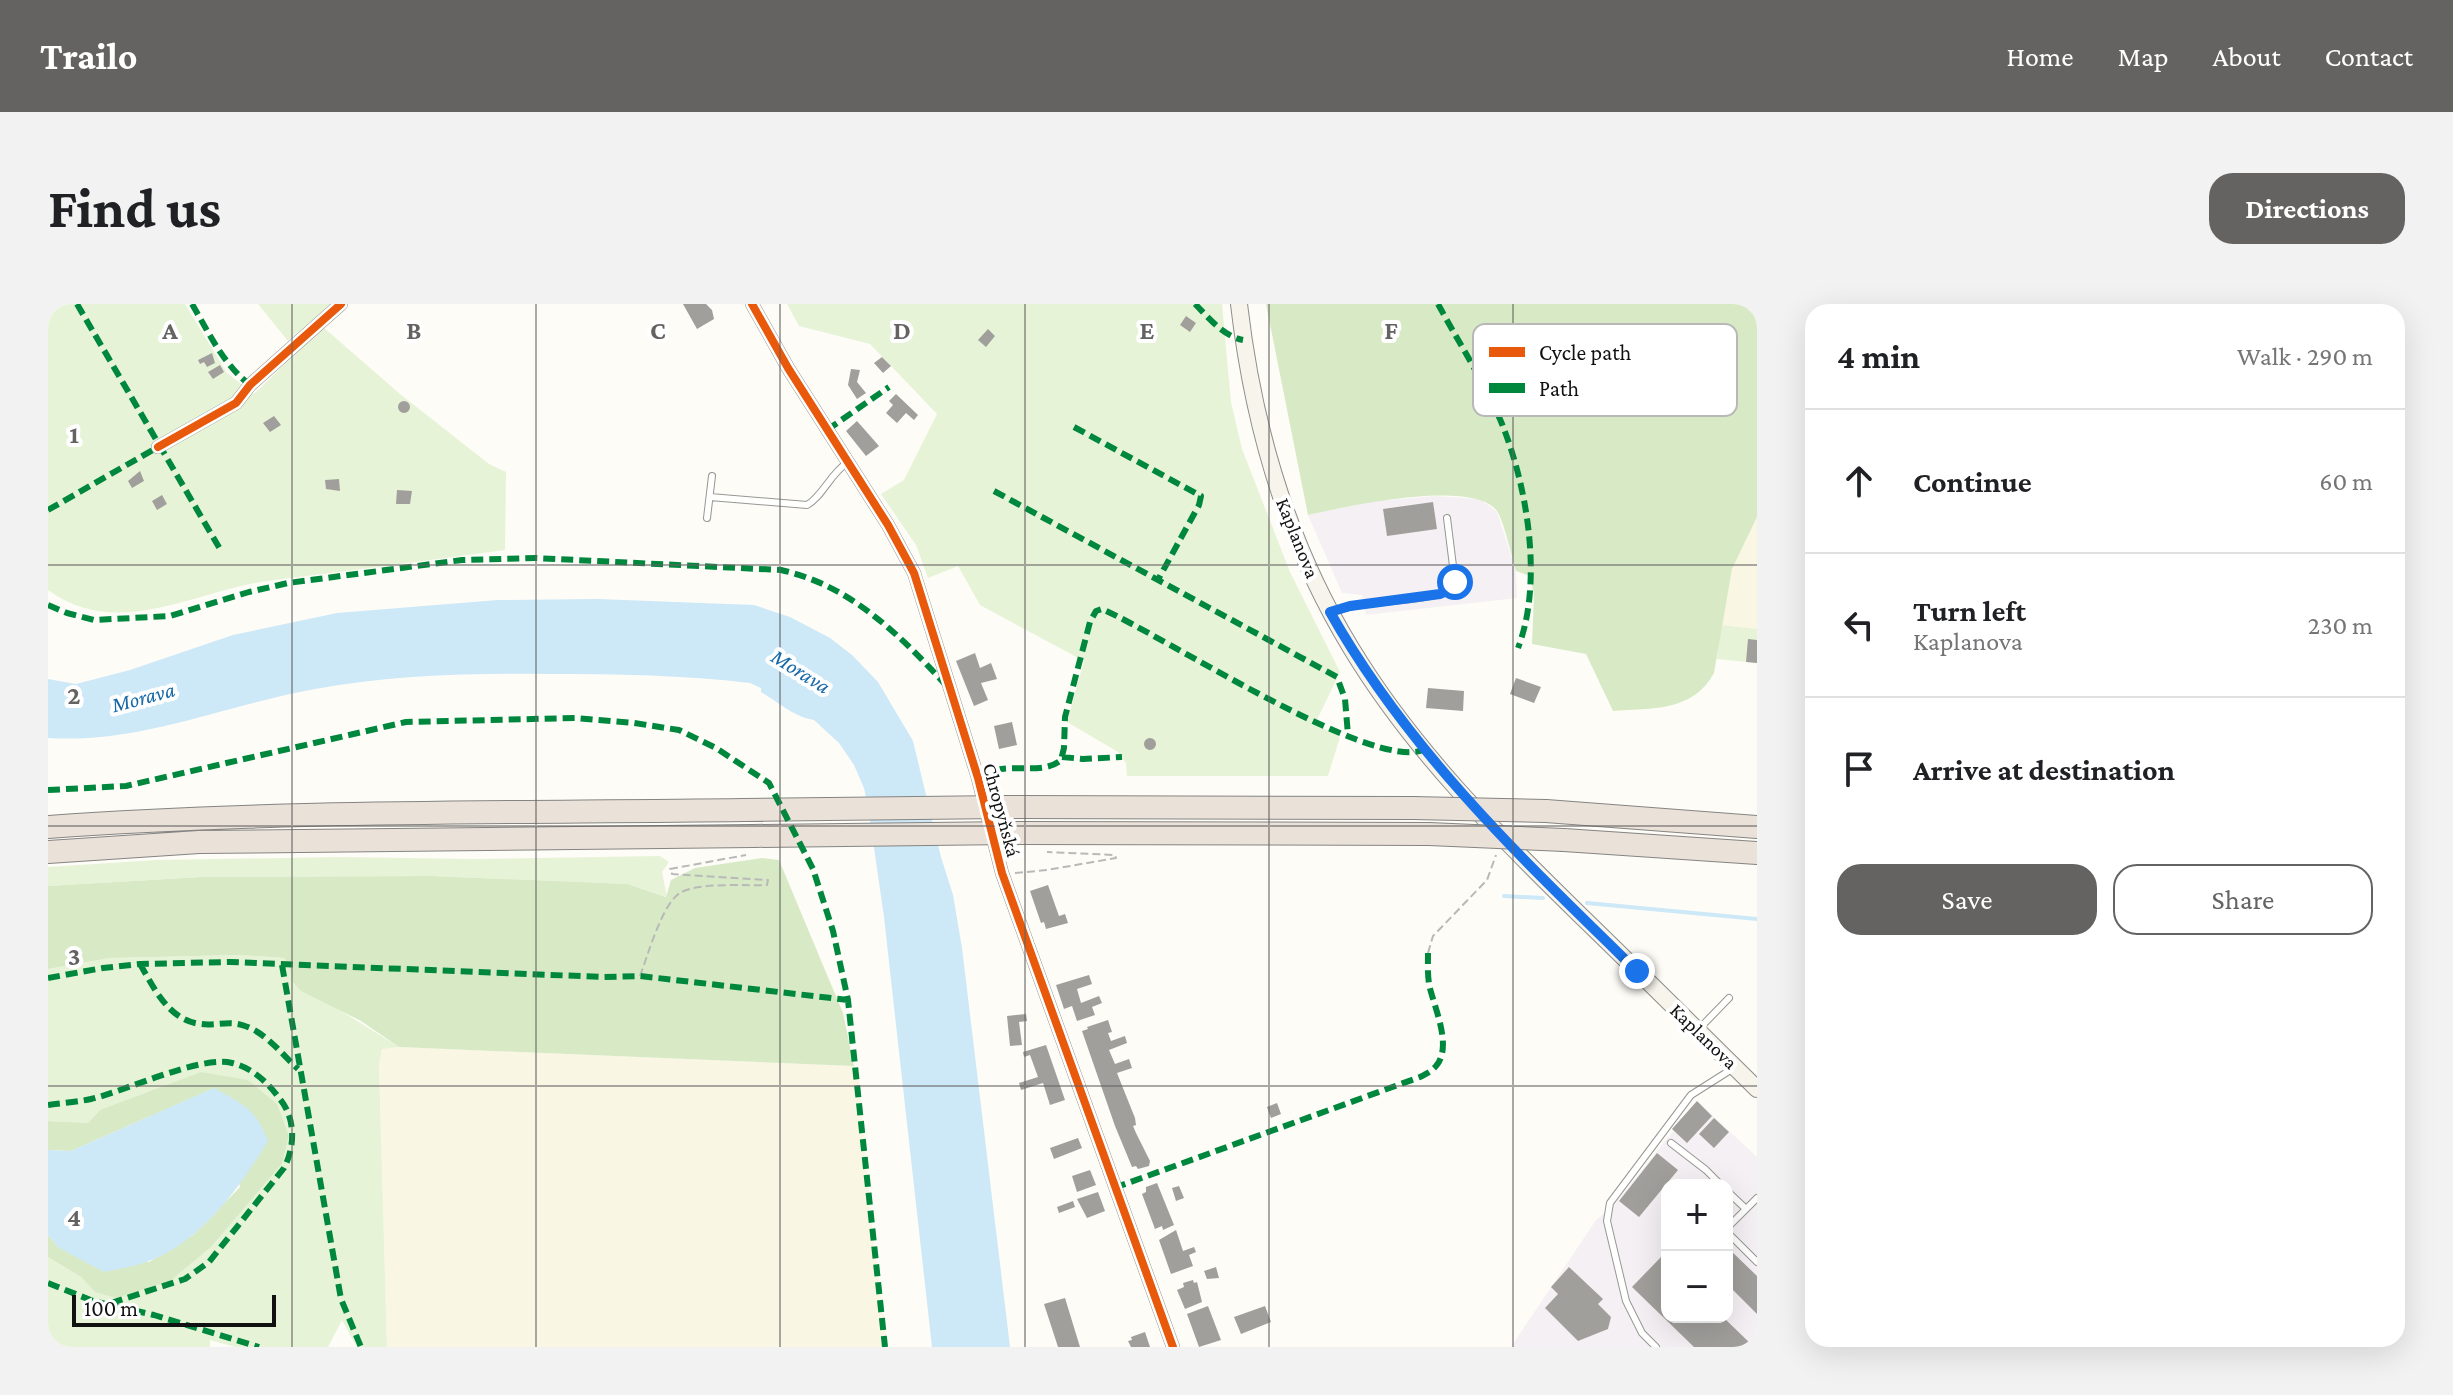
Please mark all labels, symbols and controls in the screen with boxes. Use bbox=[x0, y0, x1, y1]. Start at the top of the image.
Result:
text: Trailo bbox=[40, 35, 138, 77]
text: Home bbox=[2007, 41, 2074, 72]
text: Map bbox=[2118, 41, 2169, 72]
text: About bbox=[2213, 41, 2281, 72]
text: Contact bbox=[2325, 41, 2413, 72]
button: Directions bbox=[2209, 173, 2405, 244]
text: Find us bbox=[48, 177, 221, 239]
text: A bbox=[161, 316, 178, 345]
text: B bbox=[406, 316, 422, 345]
text: C bbox=[650, 316, 666, 345]
text: D bbox=[893, 316, 911, 345]
text: E bbox=[1140, 316, 1155, 345]
text: F bbox=[1384, 316, 1398, 345]
legend bbox=[1473, 324, 1737, 416]
text: 4 min bbox=[1837, 338, 1920, 375]
text: Cycle path bbox=[1539, 340, 1631, 365]
text: Walk · 290 m bbox=[2237, 342, 2373, 371]
text: Path bbox=[1539, 376, 1579, 401]
text: 1 bbox=[69, 420, 79, 449]
icon: ahead bbox=[1837, 459, 1881, 503]
text: Continue bbox=[1913, 465, 2032, 498]
text: 60 m bbox=[2319, 467, 2373, 496]
street label: Kaplanova bbox=[1271, 495, 1324, 582]
route start bbox=[1437, 564, 1473, 600]
text: Turn left bbox=[1913, 594, 2026, 627]
icon: left bbox=[1837, 603, 1881, 647]
text: 230 m bbox=[2308, 611, 2373, 640]
text: Kaplanova bbox=[1913, 627, 2023, 656]
water label: Morava bbox=[766, 643, 835, 699]
water label: Morava bbox=[108, 677, 178, 718]
text: 2 bbox=[67, 681, 81, 710]
icon: arrive bbox=[1837, 747, 1881, 791]
text: Arrive at destination bbox=[1913, 753, 2175, 786]
street label: Chropyňská bbox=[978, 761, 1025, 860]
button: Save bbox=[1837, 864, 2097, 935]
button: Share bbox=[2113, 864, 2373, 935]
text: 3 bbox=[68, 942, 80, 971]
route end bbox=[1619, 953, 1655, 989]
street label: Kaplanova bbox=[1665, 999, 1742, 1074]
map controls bbox=[1661, 1179, 1733, 1323]
button: + bbox=[1661, 1179, 1733, 1251]
text: 4 bbox=[67, 1203, 81, 1232]
button: − bbox=[1661, 1251, 1733, 1323]
scale bar bbox=[72, 1291, 276, 1327]
text: 100 m bbox=[84, 1296, 138, 1321]

